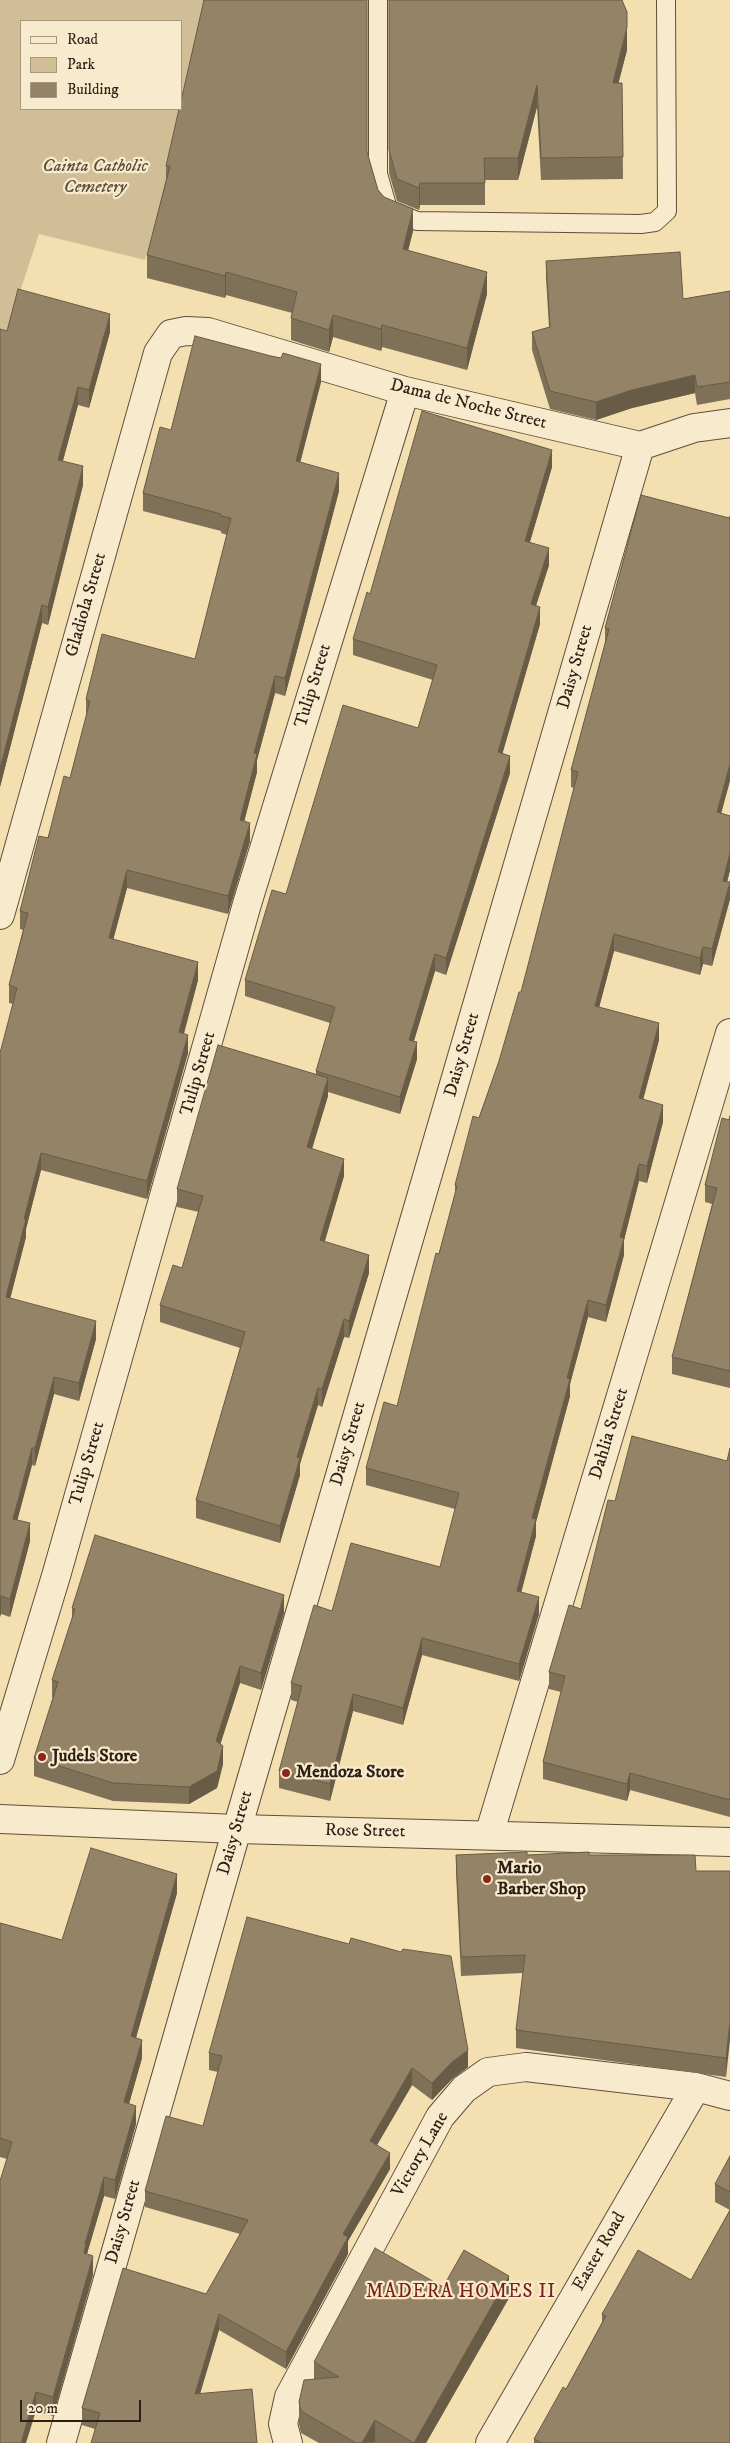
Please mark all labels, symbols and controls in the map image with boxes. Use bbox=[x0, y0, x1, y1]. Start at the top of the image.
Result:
legend bbox=[20, 20, 182, 110]
text: Road bbox=[67, 30, 98, 49]
text: Park bbox=[67, 55, 95, 74]
text: Building bbox=[67, 80, 119, 99]
park label: Cainta Catholic Cemetery bbox=[42, 156, 148, 198]
street label: Dama de Noche Street bbox=[387, 375, 549, 435]
street label: Gladiola Street bbox=[62, 550, 112, 660]
street label: Daisy Street bbox=[554, 622, 598, 712]
street label: Tulip Street bbox=[291, 641, 337, 731]
street label: Daisy Street bbox=[441, 1010, 485, 1100]
street label: Tulip Street bbox=[177, 1029, 221, 1119]
street label: Dahlia Street bbox=[586, 1386, 634, 1482]
street label: Daisy Street bbox=[327, 1399, 371, 1489]
street label: Tulip Street bbox=[66, 1419, 110, 1509]
place label: Judels Store bbox=[52, 1746, 137, 1768]
marker: Judels Store bbox=[36, 1751, 48, 1763]
place label: Mendoza Store bbox=[296, 1762, 404, 1784]
marker: Mendoza Store bbox=[280, 1767, 292, 1779]
street label: Daisy Street bbox=[214, 1788, 258, 1878]
street label: Rose Street bbox=[325, 1820, 405, 1844]
place label: Mario Barber Shop bbox=[497, 1858, 586, 1900]
marker: Mario Barber Shop bbox=[481, 1873, 493, 1885]
street label: Victory Lane bbox=[388, 2109, 454, 2201]
street label: Daisy Street bbox=[102, 2177, 146, 2267]
street label: Easter Road bbox=[569, 2209, 631, 2295]
district label: MADERA HOMES II bbox=[364, 2282, 558, 2304]
scale bar bbox=[22, 2390, 144, 2422]
text: 20 m bbox=[28, 2399, 58, 2418]

